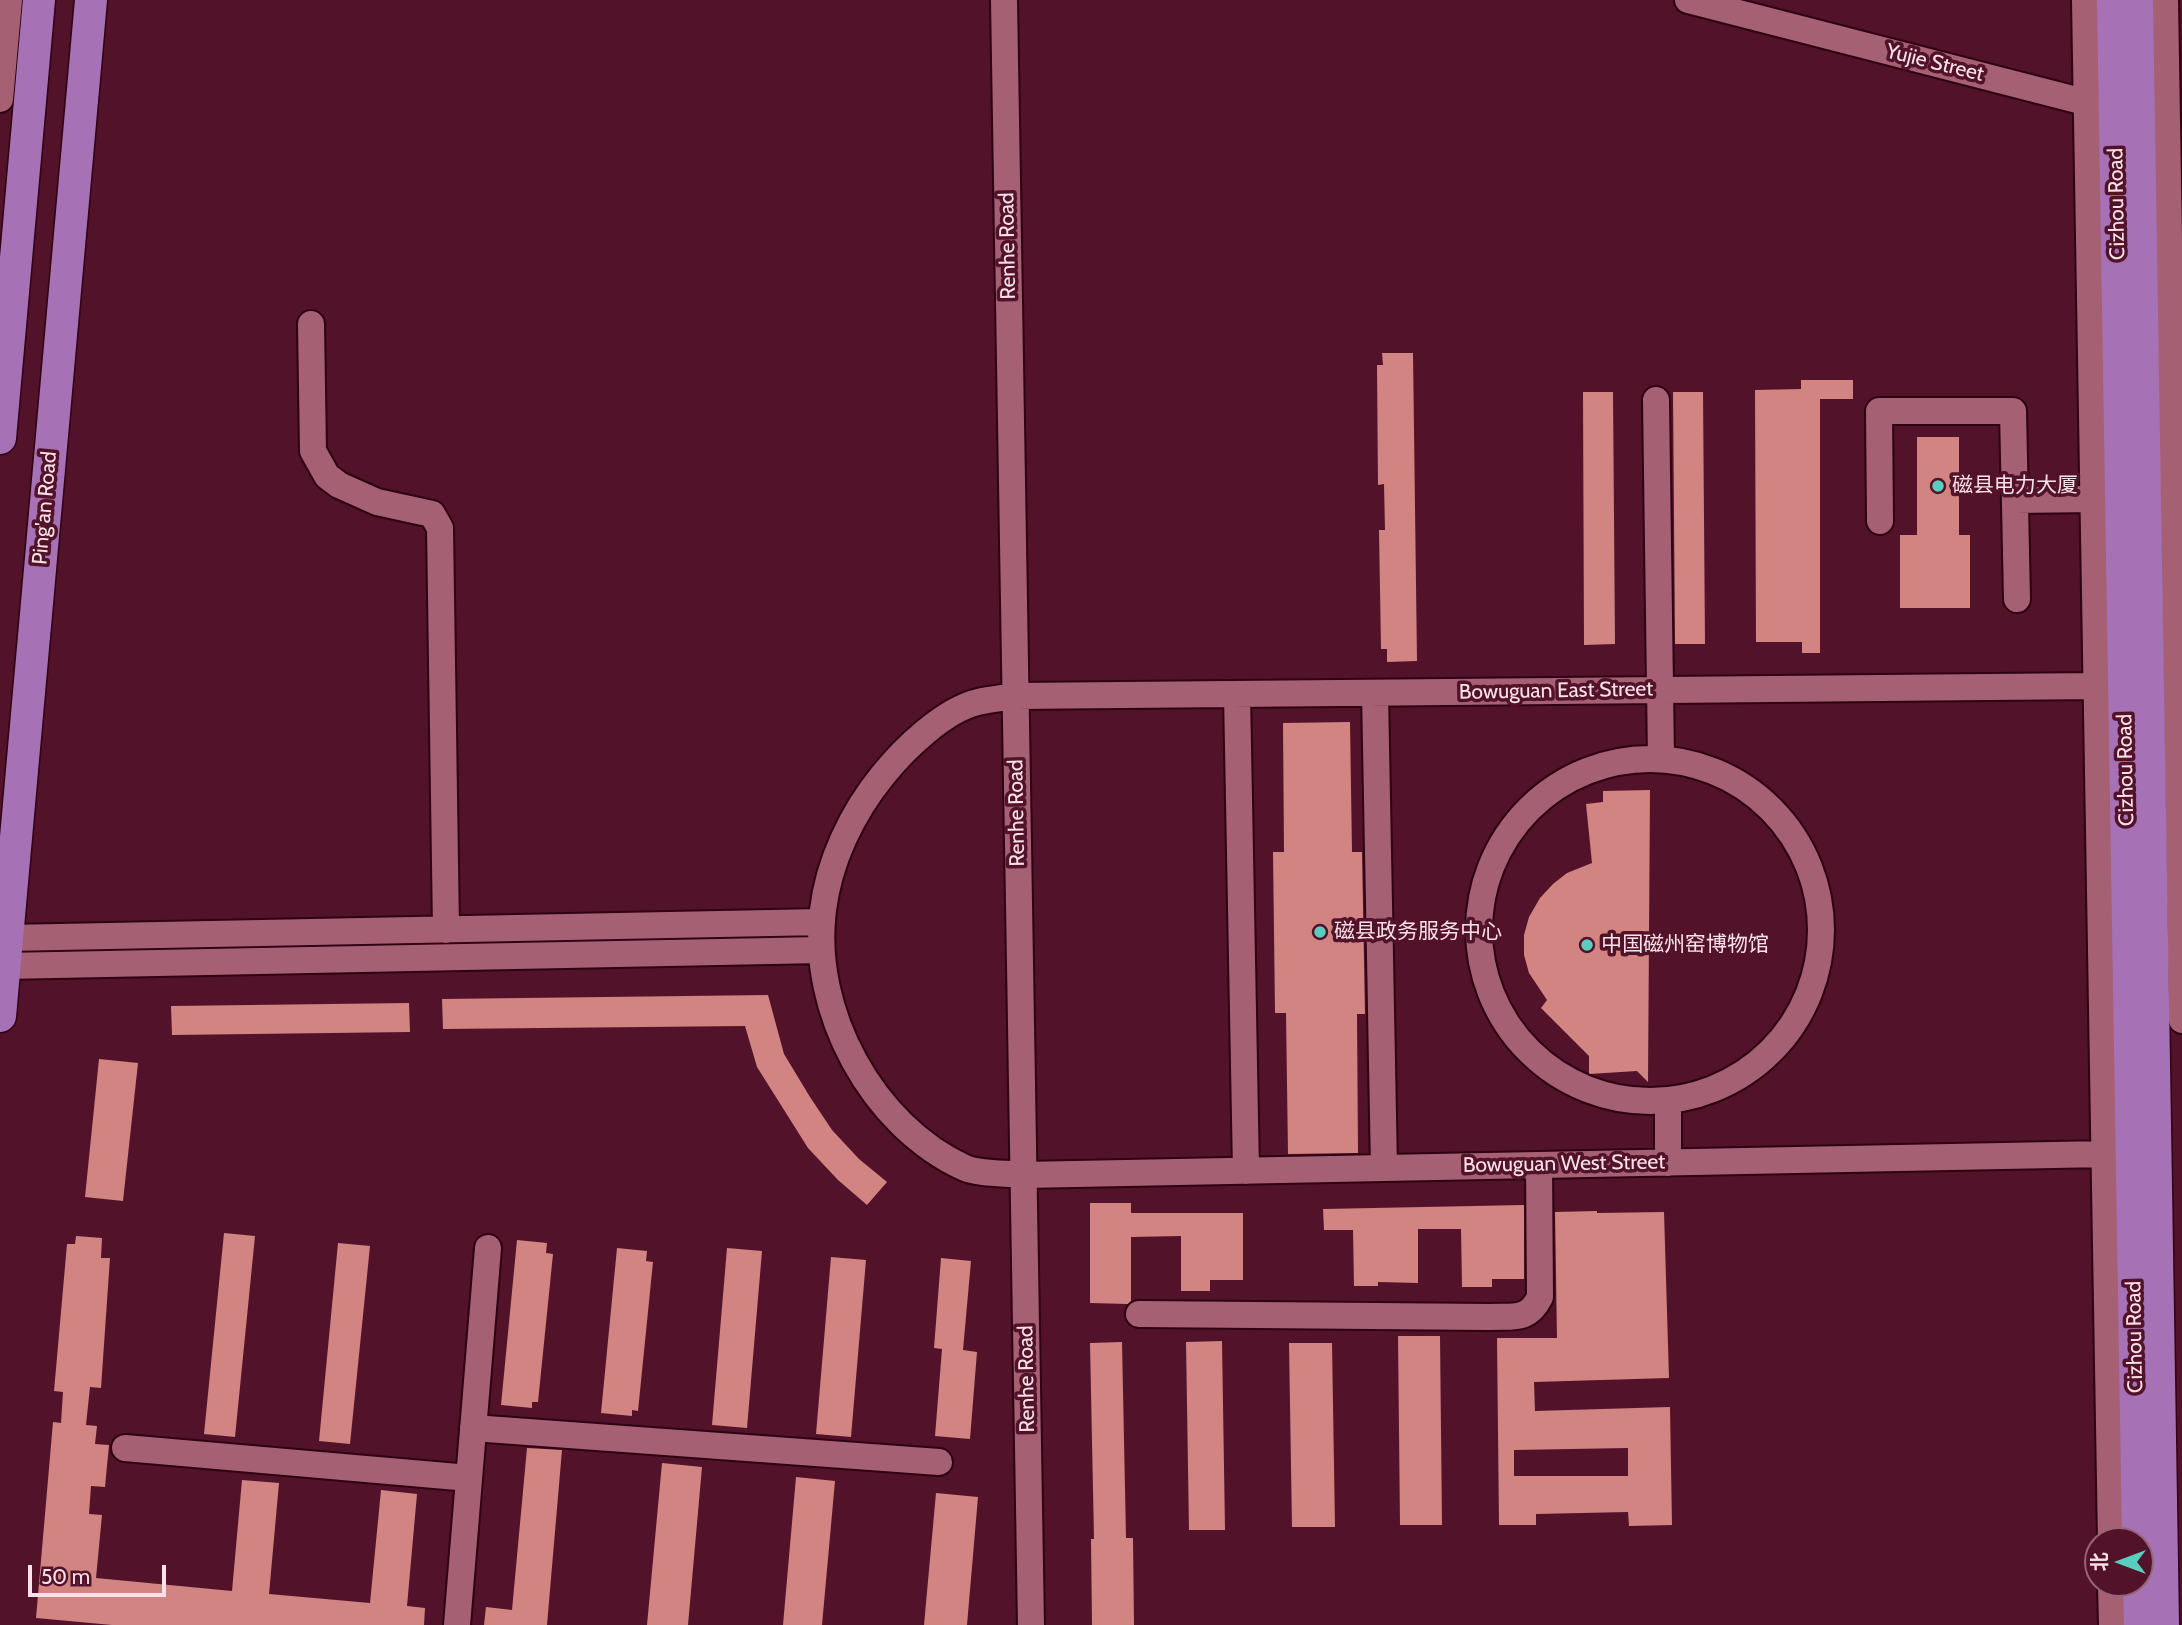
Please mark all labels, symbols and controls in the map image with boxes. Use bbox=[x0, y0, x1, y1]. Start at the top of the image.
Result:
street label: Yujie Street bbox=[1883, 39, 1987, 87]
street label: Cizhou Road bbox=[2103, 148, 2131, 260]
street label: Renhe Road bbox=[994, 192, 1022, 300]
street label: Ping'an Road bbox=[27, 450, 63, 566]
place label: 磁县电力大厦 bbox=[1952, 473, 2078, 499]
marker: 磁县电力大厦 bbox=[1930, 478, 1946, 494]
street label: Bowuguan East Street bbox=[1459, 677, 1653, 705]
street label: Cizhou Road bbox=[2112, 714, 2140, 826]
street label: Renhe Road bbox=[1003, 759, 1031, 867]
place label: 磁县政务服务中心 bbox=[1334, 919, 1502, 945]
marker: 磁县政务服务中心 bbox=[1312, 924, 1328, 940]
place label: 中国磁州窑博物馆 bbox=[1601, 932, 1769, 958]
marker: 中国磁州窑博物馆 bbox=[1579, 937, 1595, 953]
street label: Bowuguan West Street bbox=[1463, 1150, 1665, 1178]
street label: Cizhou Road bbox=[2121, 1281, 2149, 1393]
street label: Renhe Road bbox=[1013, 1325, 1041, 1433]
north arrow bbox=[2084, 1527, 2154, 1597]
scale bar bbox=[32, 1552, 170, 1596]
text: 北 bbox=[2088, 1553, 2111, 1572]
text: 50 m bbox=[41, 1564, 90, 1589]

